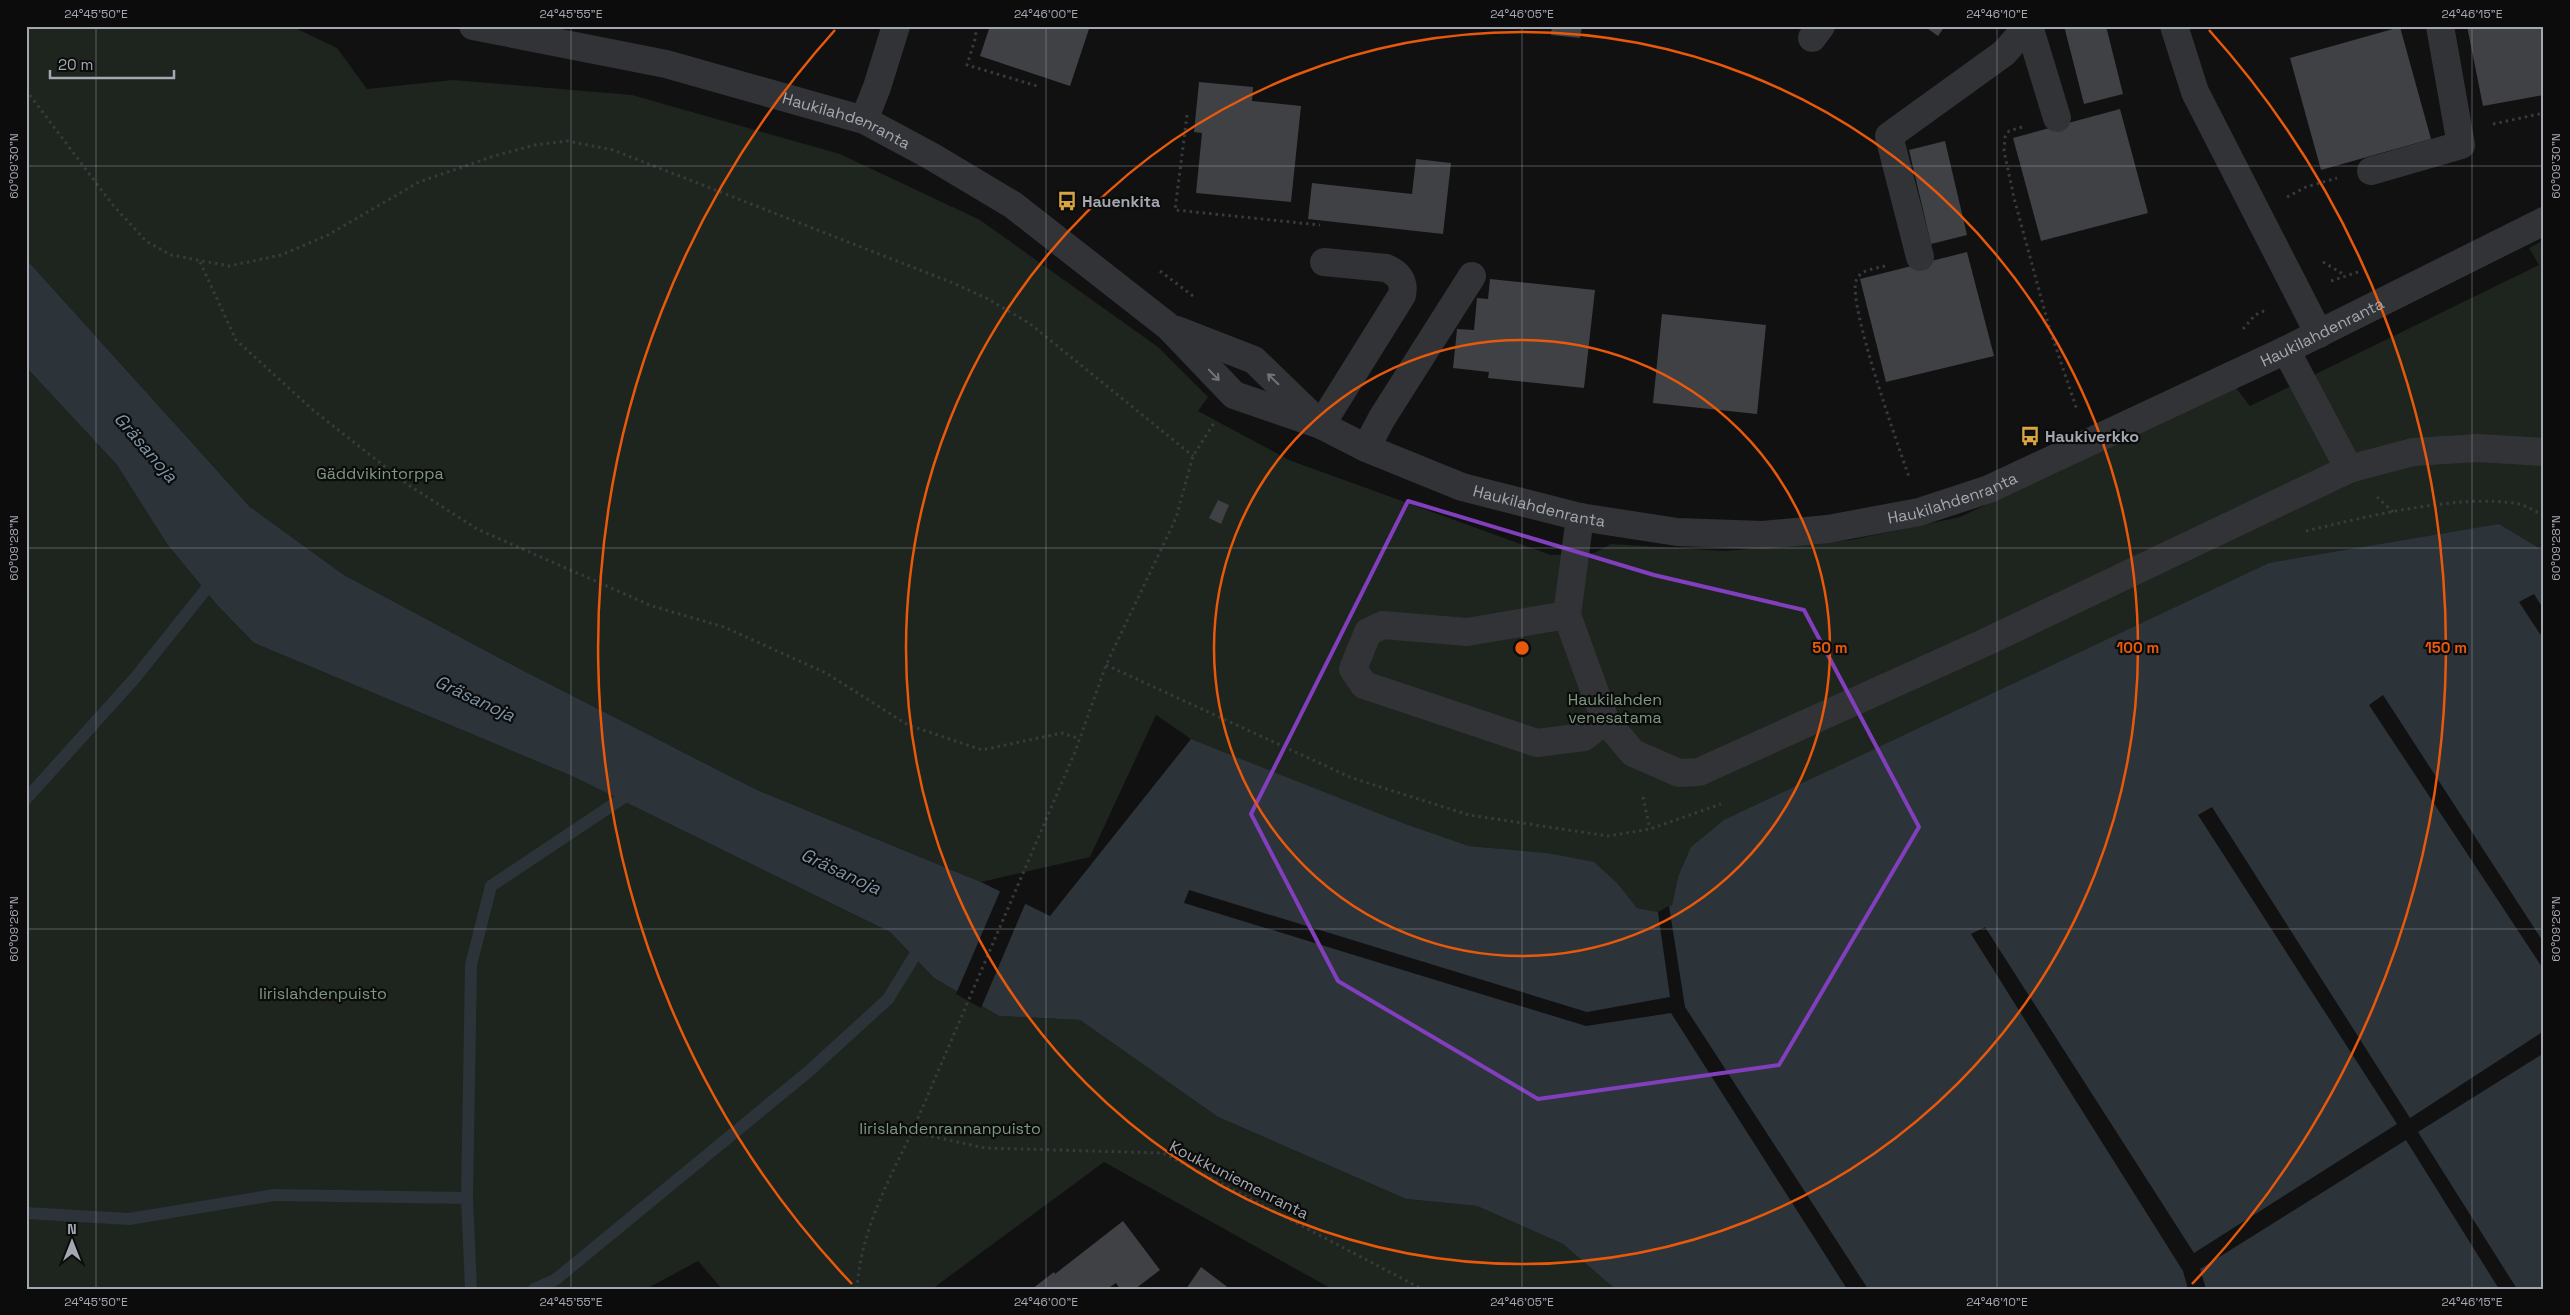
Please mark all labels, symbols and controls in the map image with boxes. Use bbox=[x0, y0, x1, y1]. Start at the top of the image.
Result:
text: 24°45'50"E bbox=[64, 6, 128, 22]
text: 24°45'55"E bbox=[540, 6, 603, 22]
text: 24°46'00"E bbox=[1014, 6, 1078, 22]
text: 24°46'05"E bbox=[1490, 6, 1554, 22]
text: 24°46'10"E bbox=[1966, 6, 2028, 22]
text: 24°46'15"E bbox=[2442, 6, 2503, 22]
scale bar bbox=[50, 48, 174, 80]
text: 20 m bbox=[58, 55, 93, 74]
street label: Haukilahdenranta bbox=[780, 87, 914, 154]
text: 60°09'30"N bbox=[6, 133, 22, 199]
text: 60°09'30"N bbox=[2548, 133, 2564, 199]
bus stop icon: Hauenkita bbox=[1056, 190, 1078, 212]
place label: Hauenkita bbox=[1082, 191, 1160, 212]
street label: Haukilahdenranta bbox=[2257, 292, 2387, 371]
one-way arrow bbox=[1208, 368, 1220, 381]
one-way arrow bbox=[1267, 373, 1280, 385]
water label: Gräsanoja bbox=[109, 407, 183, 487]
bus stop icon: Haukiverkko bbox=[2019, 425, 2041, 447]
place label: Haukiverkko bbox=[2045, 426, 2139, 447]
park label: Gäddvikintorppa bbox=[316, 463, 444, 484]
street label: Haukilahdenranta bbox=[1886, 467, 2021, 528]
street label: Haukilahdenranta bbox=[1471, 480, 1607, 531]
text: 60°09'28"N bbox=[6, 515, 22, 581]
text: 60°09'28"N bbox=[2548, 515, 2564, 581]
text: 50 m bbox=[1812, 638, 1848, 657]
text: 100 m bbox=[2117, 638, 2159, 657]
text: 150 m bbox=[2425, 638, 2467, 657]
centre of rings bbox=[1513, 639, 1531, 657]
water label: Gräsanoja bbox=[431, 670, 519, 727]
park label: Haukilahden venesatama bbox=[1568, 689, 1662, 728]
water label: Gräsanoja bbox=[797, 843, 885, 900]
text: 60°09'26"N bbox=[6, 896, 22, 962]
text: 60°09'26"N bbox=[2548, 896, 2564, 962]
park label: Iirislahdenpuisto bbox=[259, 983, 387, 1004]
park label: Iirislahdenrannanpuisto bbox=[859, 1118, 1041, 1139]
street label: Koukkuniemenranta bbox=[1166, 1136, 1312, 1224]
north arrow bbox=[48, 1218, 98, 1268]
text: N bbox=[67, 1220, 77, 1238]
text: 24°45'50"E bbox=[64, 1294, 128, 1310]
text: 24°45'55"E bbox=[540, 1294, 603, 1310]
text: 24°46'00"E bbox=[1014, 1294, 1078, 1310]
text: 24°46'05"E bbox=[1490, 1294, 1554, 1310]
text: 24°46'10"E bbox=[1966, 1294, 2028, 1310]
text: 24°46'15"E bbox=[2442, 1294, 2503, 1310]

